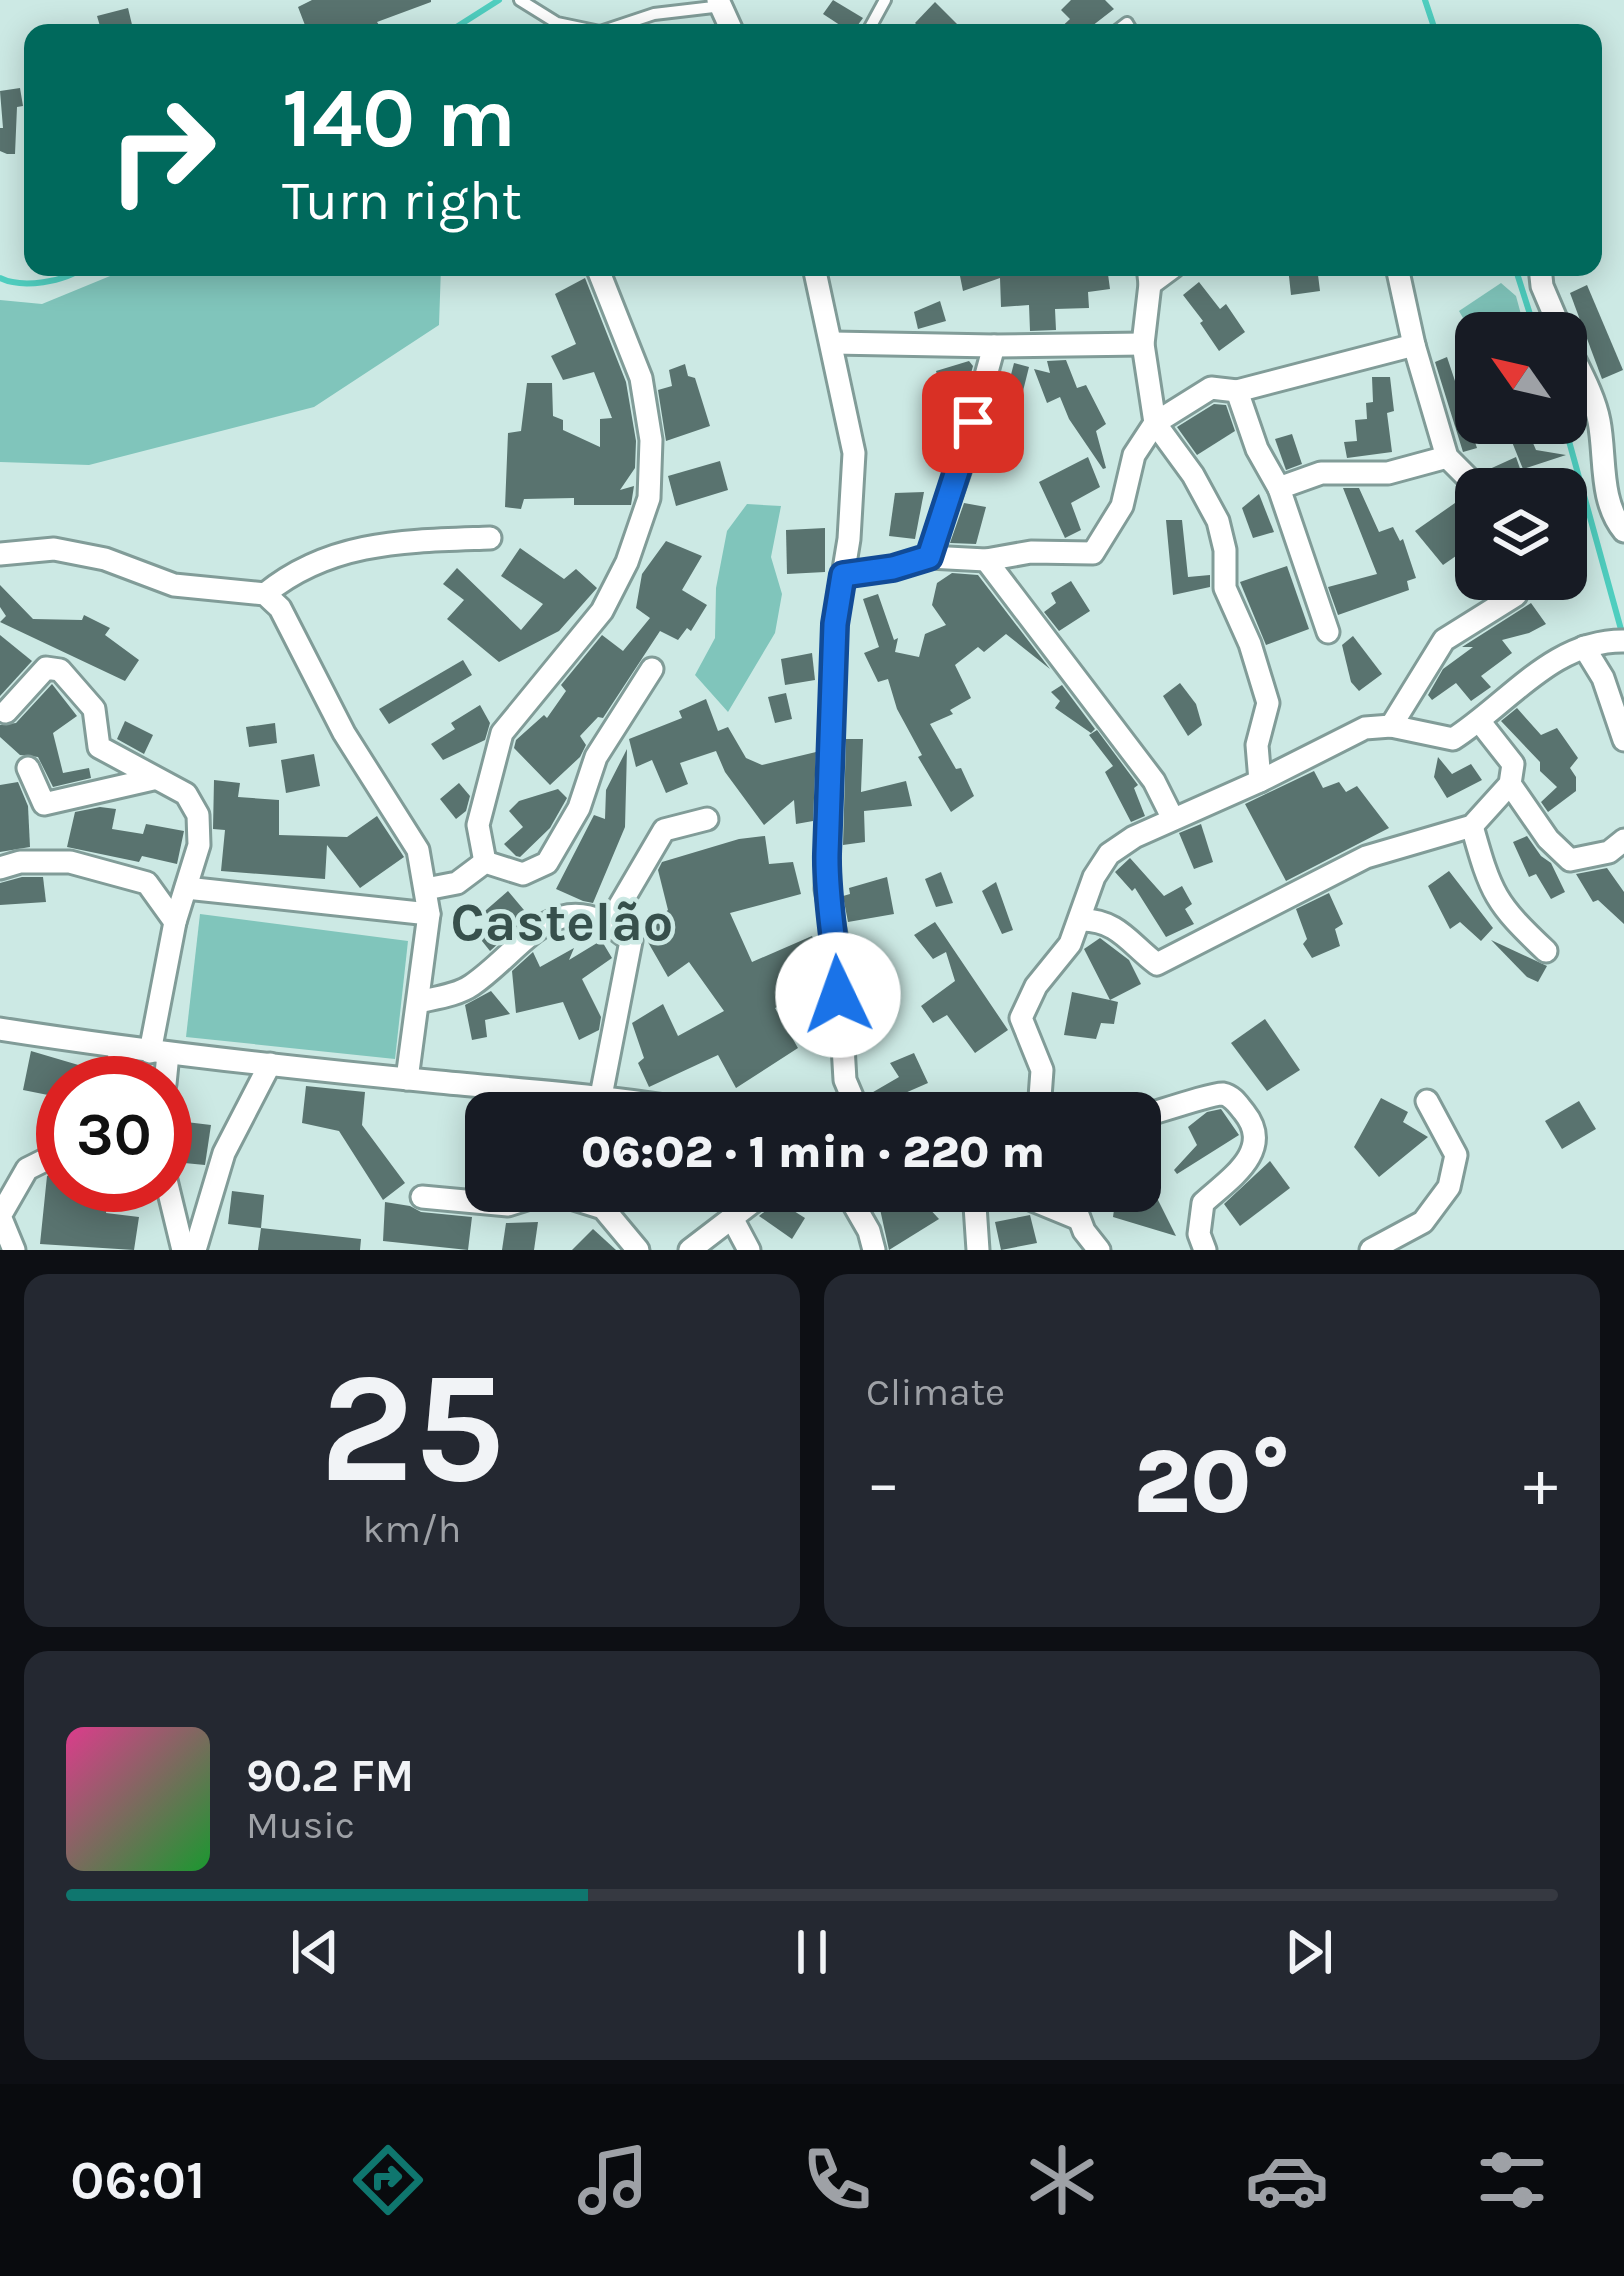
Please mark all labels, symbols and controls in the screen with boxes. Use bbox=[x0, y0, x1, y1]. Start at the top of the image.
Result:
text: 140 m bbox=[282, 69, 516, 167]
icon: right bbox=[84, 72, 240, 228]
text: Turn right bbox=[282, 169, 522, 233]
north arrow bbox=[1455, 312, 1587, 444]
map controls bbox=[1455, 312, 1587, 600]
pin bbox=[922, 371, 1024, 473]
icon: arrive bbox=[940, 389, 1006, 455]
button: layers bbox=[1455, 468, 1587, 600]
district label: Castelão bbox=[451, 890, 673, 954]
position arrow bbox=[775, 932, 901, 1058]
speed limit sign: 30 bbox=[36, 1056, 192, 1212]
text: 06:02 · 1 min · 220 m bbox=[581, 1126, 1045, 1178]
text: 25 bbox=[319, 1337, 505, 1519]
text: Climate bbox=[866, 1369, 1005, 1415]
text: 20° bbox=[1134, 1429, 1290, 1535]
text: − bbox=[866, 1444, 901, 1522]
text: + bbox=[1523, 1444, 1558, 1522]
text: km/h bbox=[363, 1506, 461, 1552]
text: 90.2 FM bbox=[246, 1750, 414, 1802]
text: Music bbox=[246, 1802, 355, 1848]
icon: previous bbox=[282, 1919, 348, 1985]
icon: pause bbox=[779, 1919, 845, 1985]
icon: next bbox=[1276, 1919, 1342, 1985]
icon: directions bbox=[346, 2138, 430, 2222]
icon: music bbox=[571, 2138, 655, 2222]
icon: phone bbox=[795, 2138, 879, 2222]
icon: climate bbox=[1020, 2138, 1104, 2222]
icon: car bbox=[1245, 2138, 1329, 2222]
icon: filters bbox=[1470, 2138, 1554, 2222]
text: 06:01 bbox=[70, 2148, 205, 2212]

